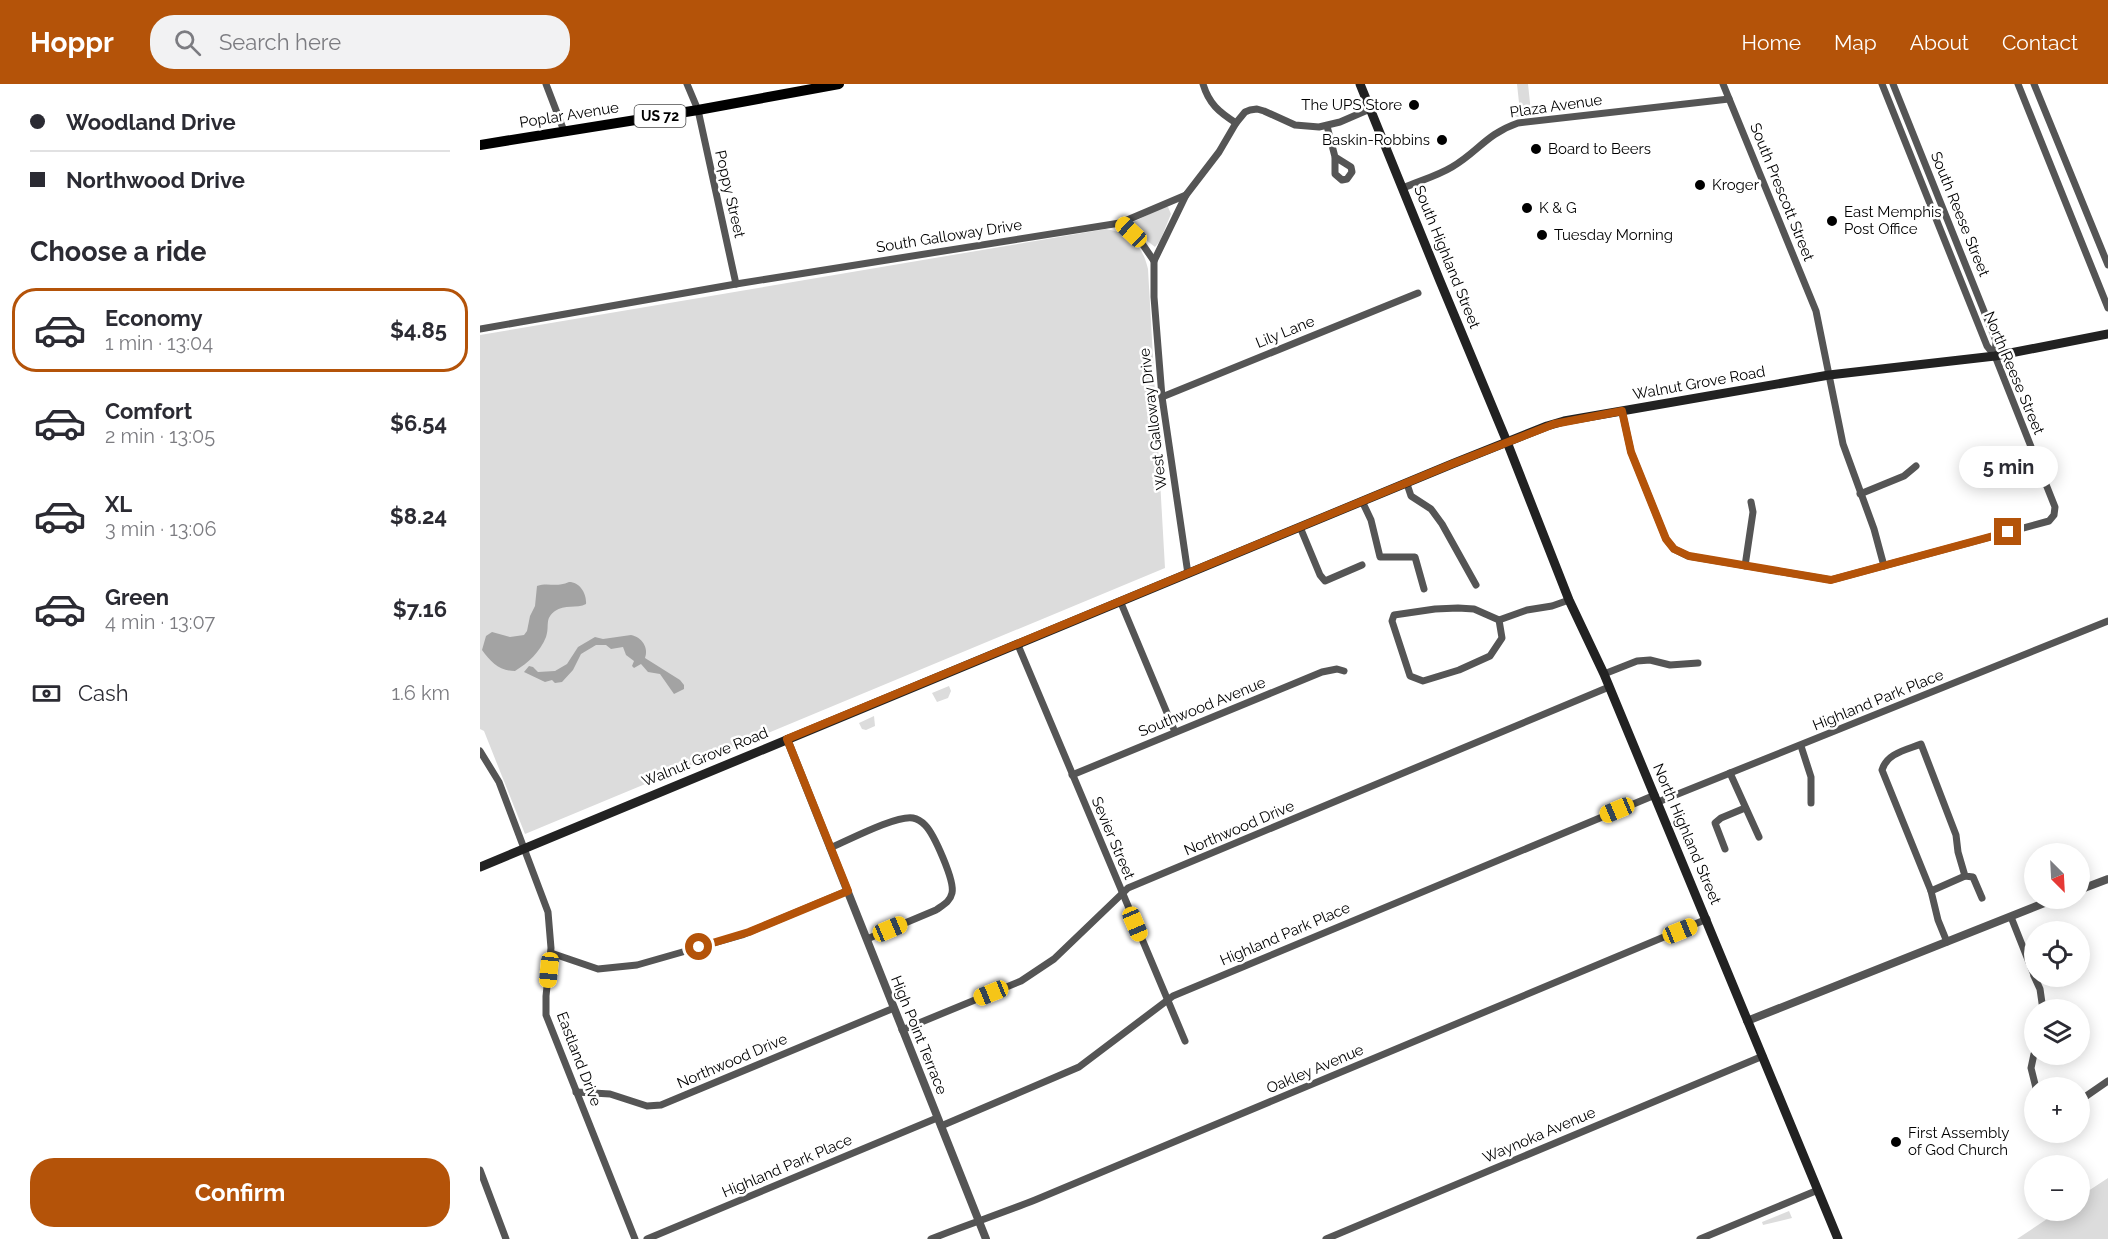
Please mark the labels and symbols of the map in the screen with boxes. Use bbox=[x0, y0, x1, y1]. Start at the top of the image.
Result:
street label: Plaza Avenue bbox=[1509, 91, 1604, 121]
place label: The UPS Store bbox=[1301, 96, 1402, 114]
street label: Poplar Avenue bbox=[518, 98, 620, 132]
marker: The UPS Store bbox=[1407, 98, 1421, 112]
road number: US 72 bbox=[634, 105, 686, 127]
street label: South Prescott Street bbox=[1746, 120, 1818, 264]
place label: Baskin-Robbins bbox=[1322, 131, 1430, 149]
marker: Baskin-Robbins bbox=[1435, 133, 1449, 147]
place label: Board to Beers bbox=[1548, 140, 1651, 158]
marker: Board to Beers bbox=[1529, 142, 1543, 156]
street label: Poppy Street bbox=[711, 148, 749, 240]
street label: South Reese Street bbox=[1927, 149, 1993, 279]
place label: Kroger bbox=[1712, 176, 1760, 194]
marker: Kroger bbox=[1693, 178, 1707, 192]
street label: South Highland Street bbox=[1410, 183, 1484, 331]
place label: K & G bbox=[1539, 199, 1577, 217]
marker: K & G bbox=[1520, 201, 1534, 215]
place label: East Memphis Post Office bbox=[1844, 203, 1942, 238]
car bbox=[1112, 213, 1150, 251]
marker: East Memphis Post Office bbox=[1825, 214, 1839, 228]
street label: South Galloway Drive bbox=[875, 216, 1023, 256]
place label: Tuesday Morning bbox=[1554, 226, 1673, 244]
marker: Tuesday Morning bbox=[1535, 228, 1549, 242]
street label: North Reese Street bbox=[1980, 309, 2048, 437]
street label: Lily Lane bbox=[1253, 312, 1317, 352]
street label: West Galloway Drive bbox=[1135, 347, 1171, 491]
street label: Walnut Grove Road bbox=[1631, 362, 1767, 404]
callout: 5 min bbox=[1958, 445, 2057, 487]
route end bbox=[1994, 518, 2021, 545]
street label: Highland Park Place bbox=[1810, 665, 1946, 734]
street label: Southwood Avenue bbox=[1136, 673, 1268, 741]
street label: Walnut Grove Road bbox=[639, 723, 771, 791]
street label: North Highland Street bbox=[1649, 761, 1725, 907]
street label: Sevier Street bbox=[1088, 794, 1138, 882]
car bbox=[1597, 795, 1637, 825]
street label: Northwood Drive bbox=[1181, 797, 1297, 859]
north arrow bbox=[2024, 843, 2090, 909]
street label: Highland Park Place bbox=[1217, 898, 1353, 970]
car bbox=[1120, 904, 1150, 944]
car bbox=[870, 914, 910, 944]
car bbox=[1660, 916, 1700, 946]
route start bbox=[685, 933, 712, 960]
car bbox=[538, 951, 560, 989]
street label: High Point Terrace bbox=[887, 973, 951, 1097]
car bbox=[971, 978, 1011, 1008]
street label: Eastland Drive bbox=[553, 1009, 605, 1109]
street label: Northwood Drive bbox=[674, 1030, 790, 1092]
street label: Oakley Avenue bbox=[1264, 1040, 1366, 1098]
street label: Waynoka Avenue bbox=[1480, 1103, 1598, 1167]
place label: First Assembly of God Church bbox=[1908, 1124, 2009, 1159]
street label: Highland Park Place bbox=[719, 1130, 855, 1202]
marker: First Assembly of God Church bbox=[1889, 1135, 1903, 1149]

